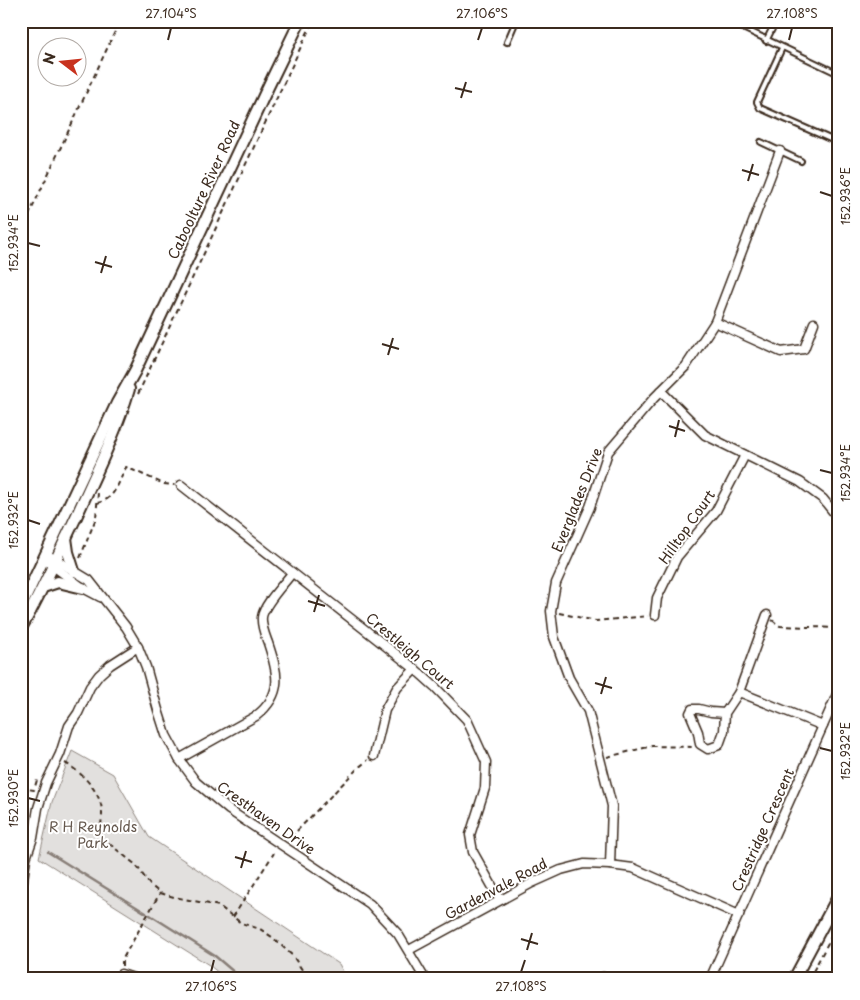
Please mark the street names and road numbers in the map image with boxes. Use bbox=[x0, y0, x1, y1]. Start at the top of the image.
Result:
street label: Caboolture River Road bbox=[162, 117, 245, 263]
street label: Everglades Drive bbox=[546, 444, 607, 555]
street label: Hilltop Court bbox=[653, 485, 720, 568]
street label: Crestleigh Court bbox=[362, 607, 459, 694]
street label: Crestridge Crescent bbox=[726, 765, 799, 895]
street label: Cresthaven Drive bbox=[213, 776, 320, 859]
street label: Gardenvale Road bbox=[441, 853, 551, 925]

